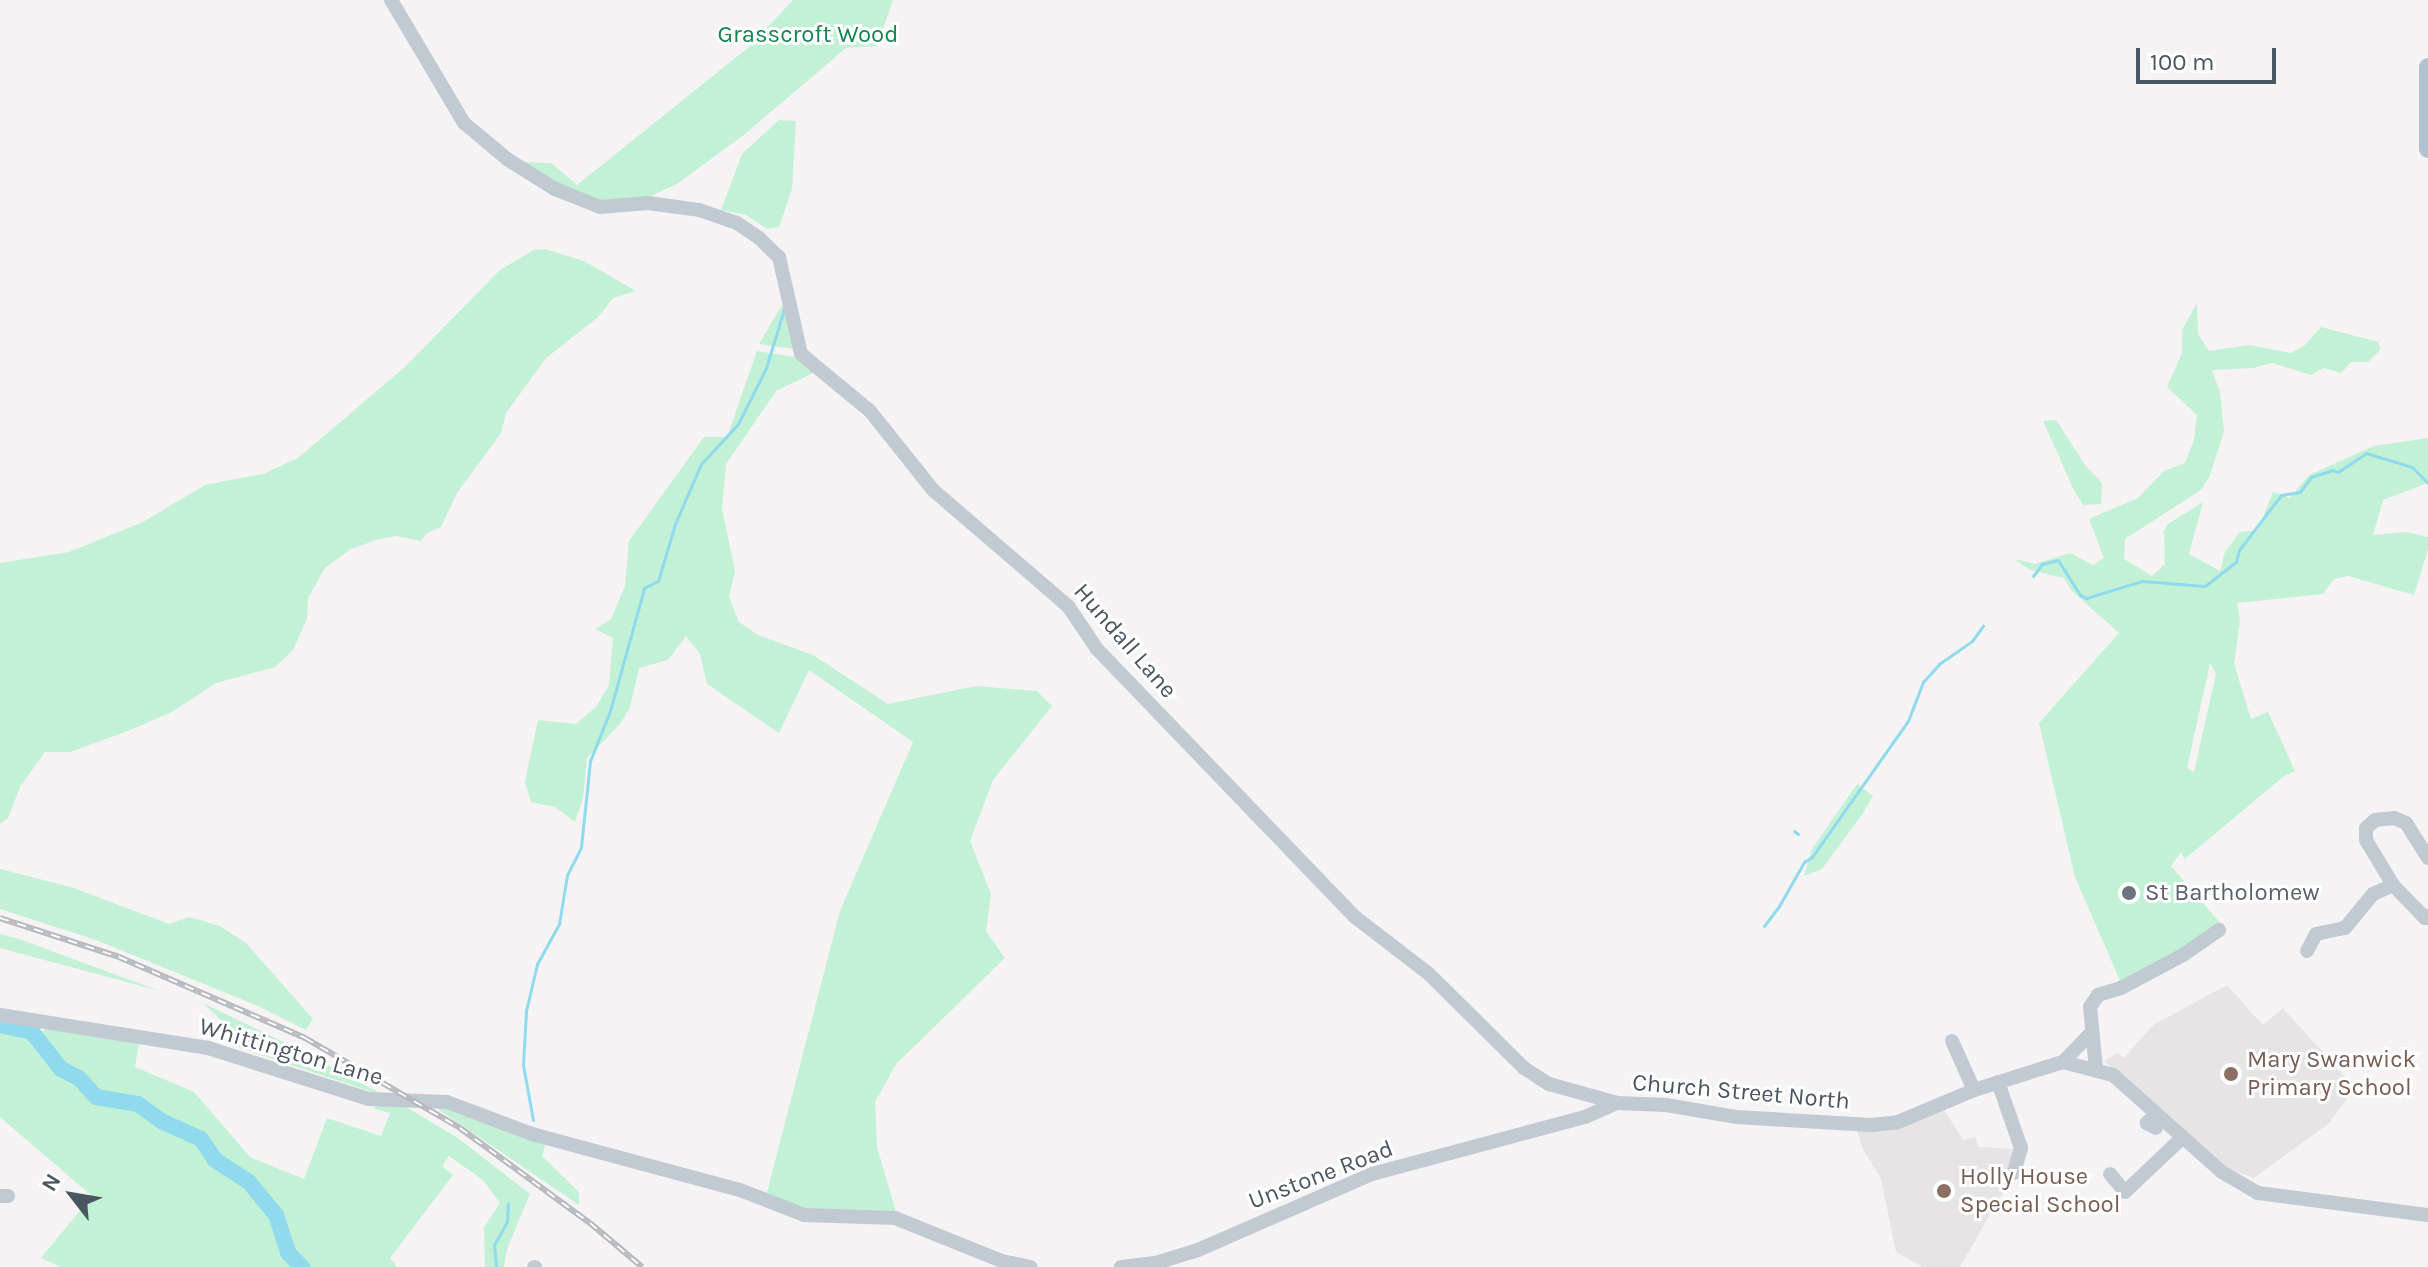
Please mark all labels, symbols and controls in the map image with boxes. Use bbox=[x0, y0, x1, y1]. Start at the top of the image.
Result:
park label: Grasscroft Wood bbox=[718, 21, 898, 49]
scale bar bbox=[2140, 32, 2280, 82]
text: 100 m bbox=[2150, 48, 2215, 76]
street label: Hundall Lane bbox=[1067, 578, 1183, 704]
place label: St Bartholomew bbox=[2145, 879, 2320, 907]
marker: St Bartholomew bbox=[2120, 884, 2138, 902]
street label: Whittington Lane bbox=[196, 1012, 386, 1092]
place label: Mary Swanwick Primary School bbox=[2247, 1046, 2416, 1102]
marker: Mary Swanwick Primary School bbox=[2222, 1065, 2240, 1083]
street label: Church Street North bbox=[1631, 1068, 1851, 1116]
street label: Unstone Road bbox=[1245, 1134, 1397, 1216]
north arrow bbox=[32, 1155, 112, 1235]
place label: Holly House Special School bbox=[1960, 1163, 2120, 1219]
text: N bbox=[36, 1169, 67, 1196]
marker: Holly House Special School bbox=[1935, 1182, 1953, 1200]

